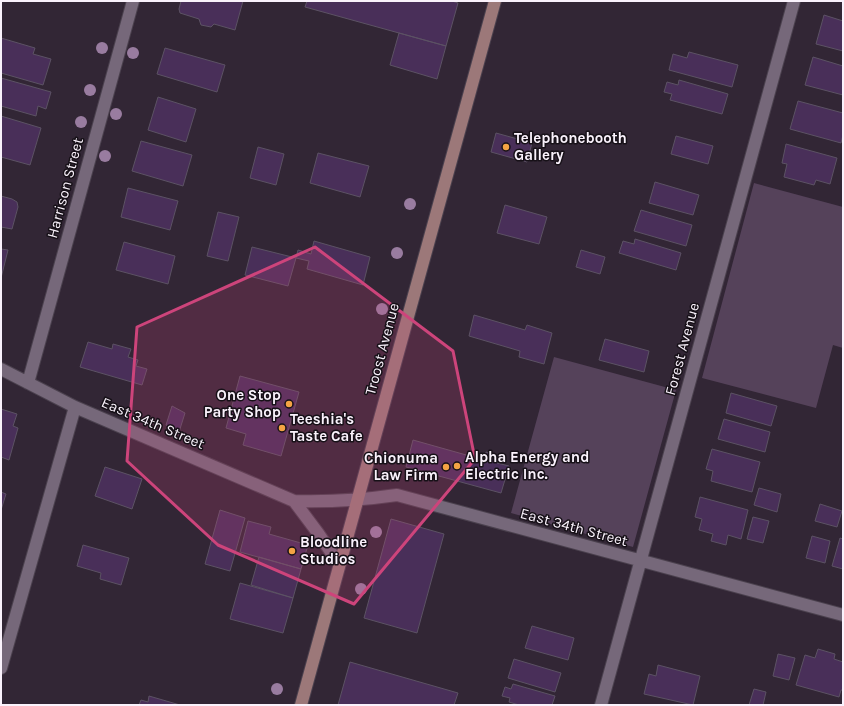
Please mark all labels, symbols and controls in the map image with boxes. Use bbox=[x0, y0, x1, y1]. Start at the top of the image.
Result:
place label: Telephonebooth Gallery bbox=[514, 129, 627, 164]
street label: Harrison Street bbox=[43, 135, 87, 240]
marker: Telephonebooth Gallery bbox=[501, 142, 511, 152]
street label: Troost Avenue bbox=[361, 301, 403, 397]
street label: Forest Avenue bbox=[661, 301, 703, 397]
place label: One Stop Party Shop bbox=[204, 386, 281, 421]
street label: East 34th Street bbox=[99, 393, 208, 453]
marker: One Stop Party Shop bbox=[284, 399, 294, 409]
place label: Teeshia's Taste Cafe bbox=[290, 410, 363, 445]
marker: Teeshia's Taste Cafe bbox=[277, 423, 287, 433]
place label: Alpha Energy and Electric Inc. bbox=[465, 448, 589, 483]
place label: Chionuma Law Firm bbox=[364, 449, 438, 484]
marker: Alpha Energy and Electric Inc. bbox=[452, 461, 462, 471]
marker: Chionuma Law Firm bbox=[441, 462, 451, 472]
street label: East 34th Street bbox=[518, 504, 630, 550]
place label: Bloodline Studios bbox=[300, 533, 367, 568]
marker: Bloodline Studios bbox=[287, 546, 297, 556]

